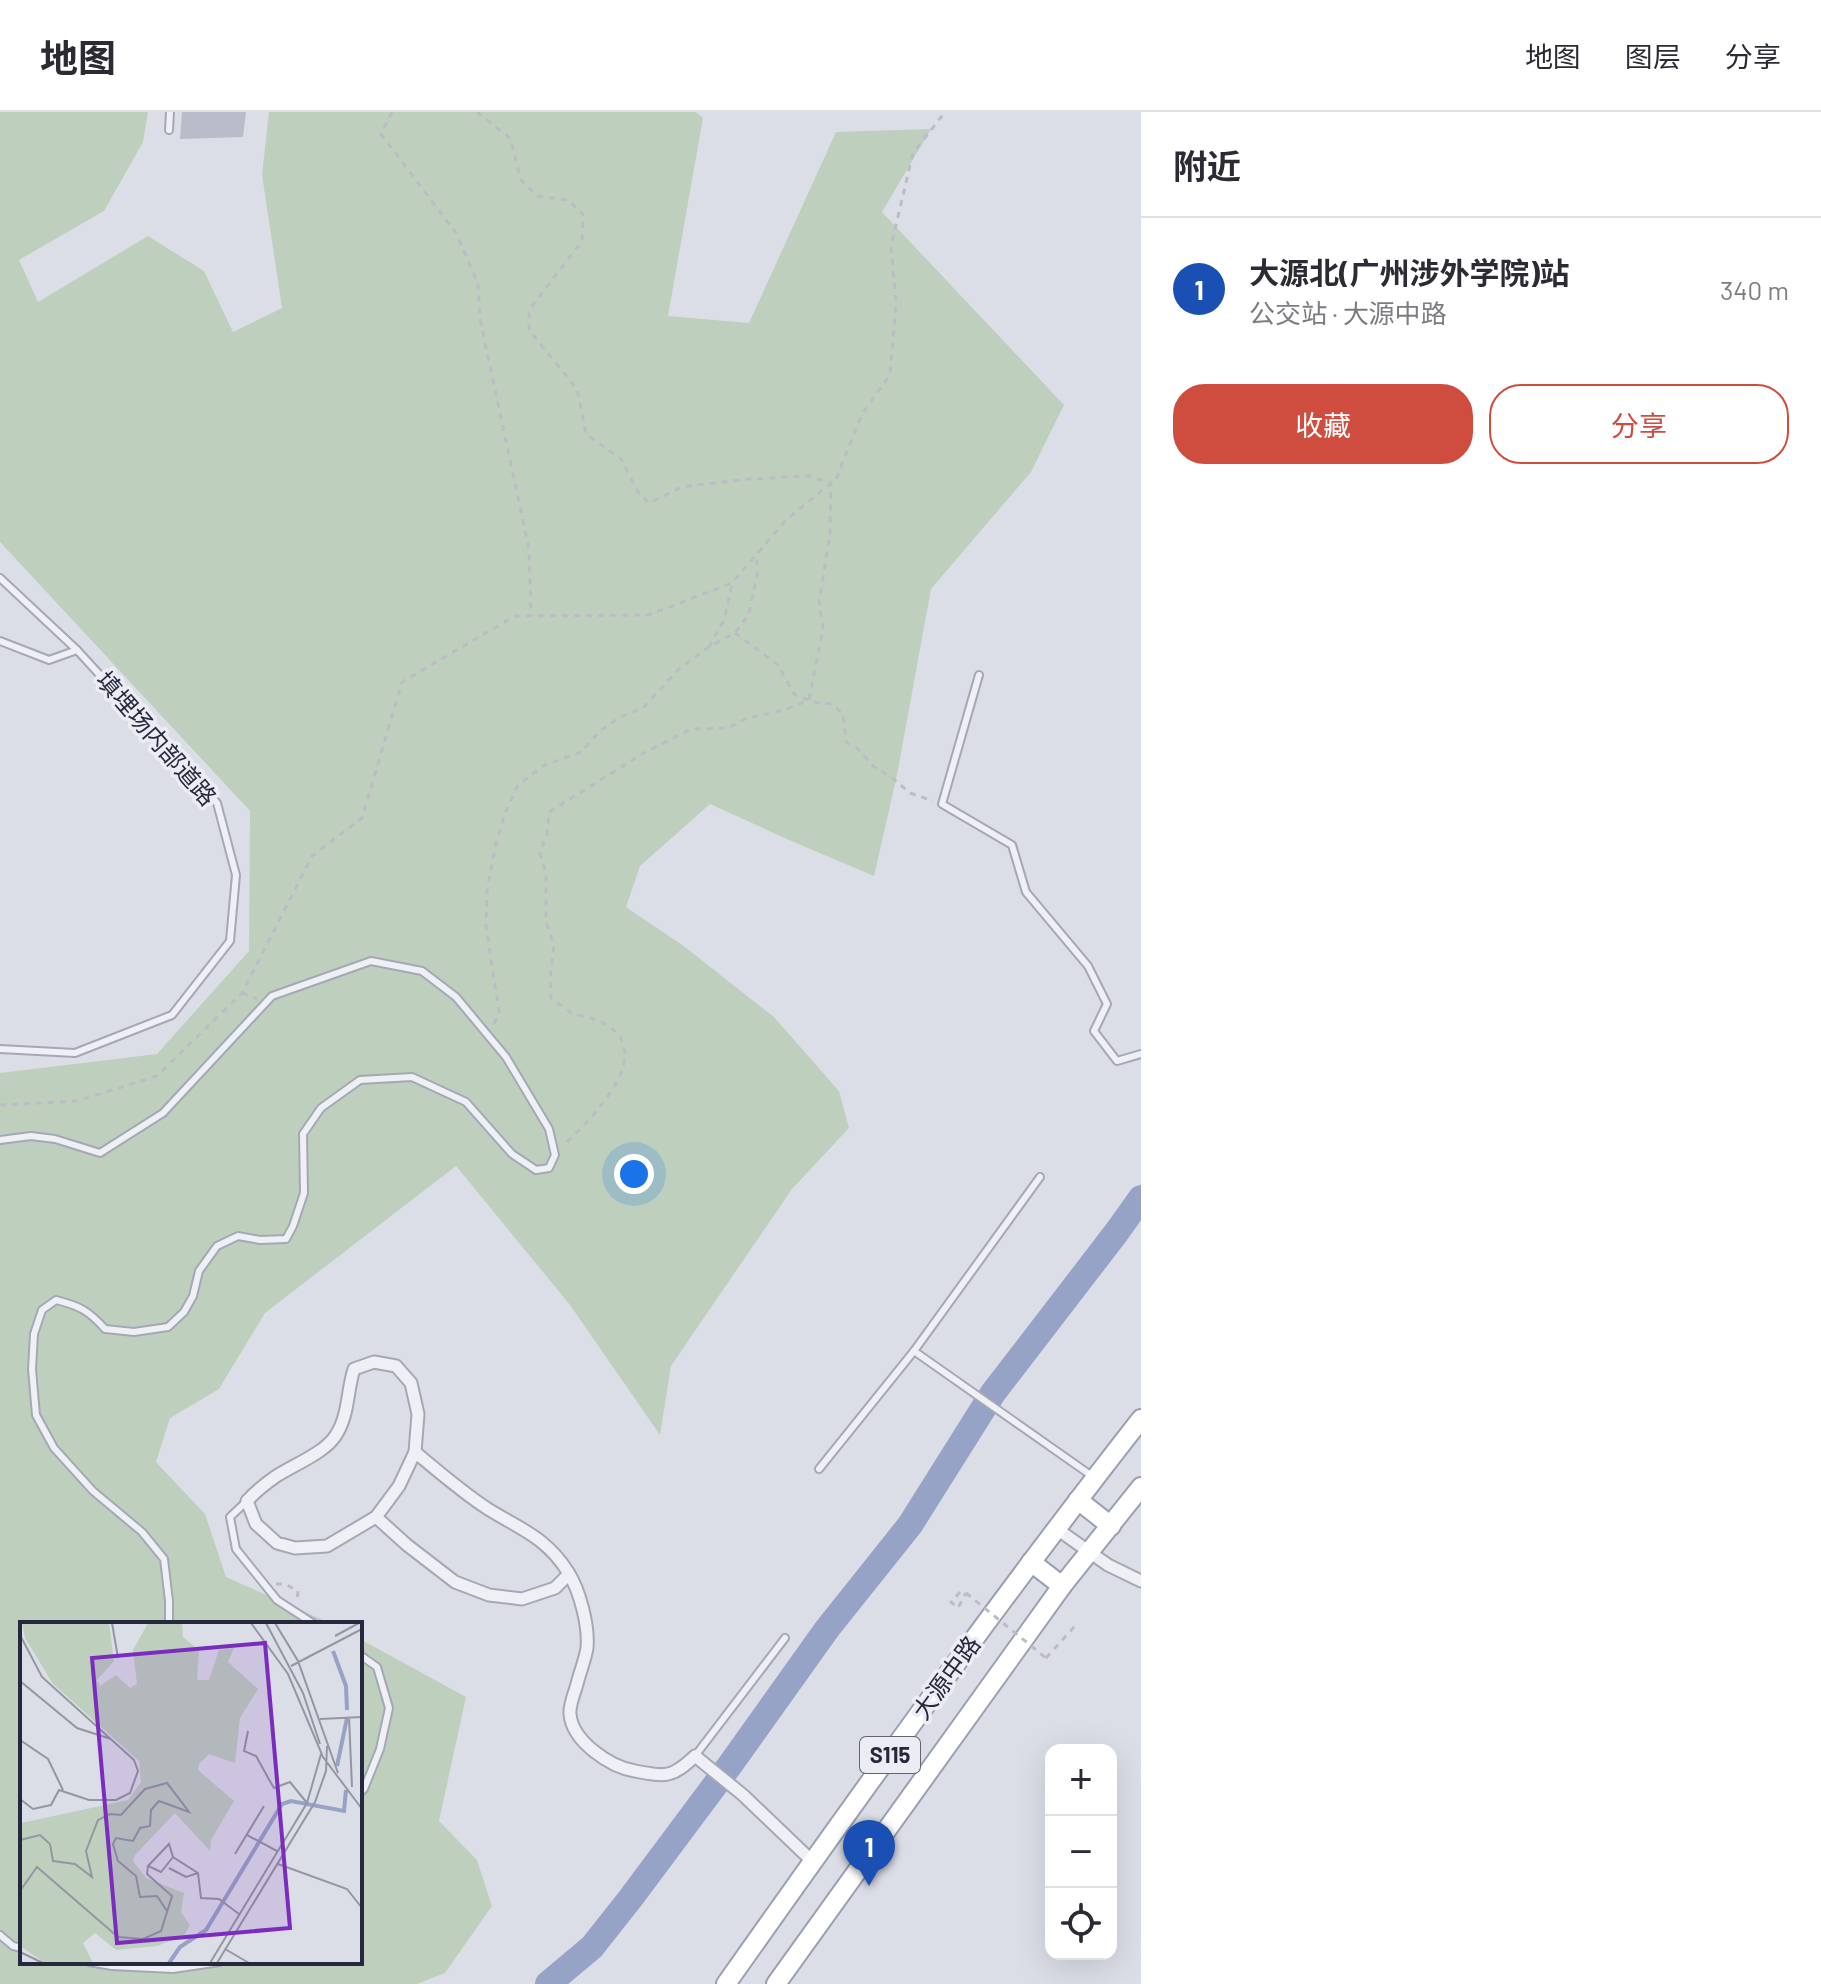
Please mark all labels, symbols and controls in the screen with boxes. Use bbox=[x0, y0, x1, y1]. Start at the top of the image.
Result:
text: 地图 bbox=[40, 34, 116, 80]
text: 地图 bbox=[1525, 39, 1581, 73]
text: 图层 bbox=[1625, 39, 1681, 73]
text: 分享 bbox=[1725, 39, 1781, 73]
text: 附近 bbox=[1173, 145, 1241, 186]
text: 大源北(广州涉外学院)站 bbox=[1249, 254, 1570, 290]
text: 1 bbox=[1194, 274, 1204, 305]
text: 340 m bbox=[1720, 274, 1789, 305]
text: 公交站 · 大源中路 bbox=[1249, 297, 1447, 328]
button: 收藏 bbox=[1173, 384, 1473, 464]
button: 分享 bbox=[1489, 384, 1789, 464]
street label: 填埋场内部道路 bbox=[91, 665, 223, 811]
your location bbox=[614, 1154, 654, 1194]
inset map bbox=[20, 1622, 362, 1964]
street label: 大源中路 bbox=[906, 1630, 986, 1724]
road number: S115 bbox=[860, 1737, 920, 1773]
map controls bbox=[1045, 1744, 1117, 1960]
button: + bbox=[1045, 1744, 1117, 1816]
button: − bbox=[1045, 1816, 1117, 1888]
pin: 1 bbox=[843, 1820, 895, 1886]
button: locate bbox=[1045, 1888, 1117, 1960]

